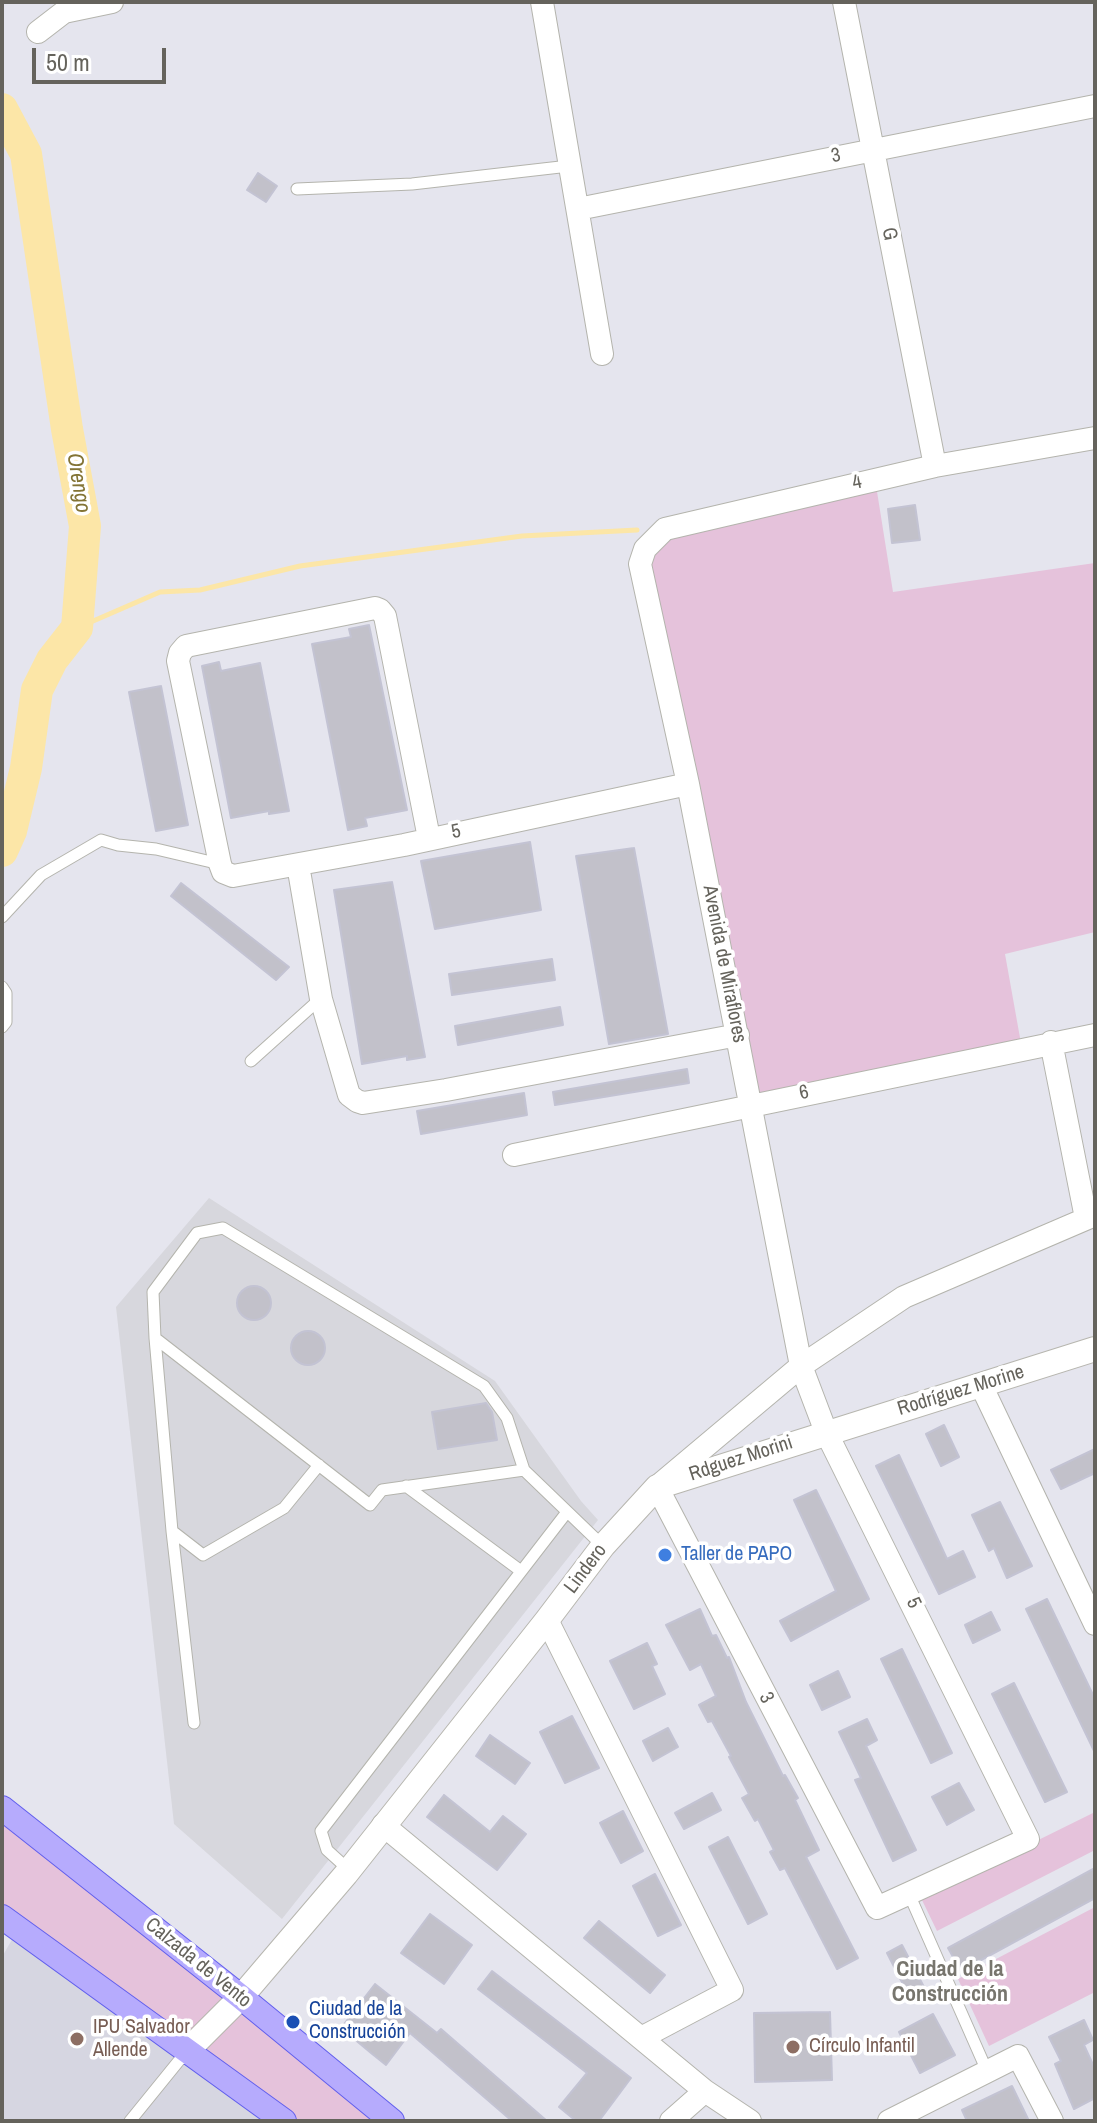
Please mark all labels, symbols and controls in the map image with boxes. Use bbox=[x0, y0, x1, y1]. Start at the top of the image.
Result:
scale bar bbox=[36, 32, 170, 82]
text: 50 m bbox=[46, 46, 90, 78]
street label: 3 bbox=[829, 143, 843, 169]
street label: G bbox=[876, 225, 902, 243]
water label: Orengo bbox=[60, 451, 96, 515]
street label: 4 bbox=[850, 470, 864, 496]
street label: 5 bbox=[449, 819, 463, 845]
street label: Avenida de Miraflores bbox=[697, 883, 751, 1045]
street label: 6 bbox=[797, 1080, 811, 1106]
street label: Rodríguez Morine bbox=[895, 1360, 1027, 1422]
street label: Rdguez Morini bbox=[686, 1431, 796, 1487]
street label: Lindero bbox=[560, 1540, 612, 1598]
place label: Taller de PAPO bbox=[681, 1543, 792, 1567]
marker: Taller de PAPO bbox=[656, 1546, 674, 1564]
street label: 5 bbox=[900, 1594, 926, 1612]
street label: 3 bbox=[753, 1688, 779, 1708]
street label: Calzada de Vento bbox=[140, 1913, 256, 2013]
district label: Ciudad de la Construcción bbox=[892, 1957, 1008, 2008]
place label: Ciudad de la Construcción bbox=[309, 1998, 406, 2045]
marker: Ciudad de la Construcción bbox=[284, 2013, 302, 2031]
place label: IPU Salvador Allende bbox=[93, 2016, 190, 2063]
marker: IPU Salvador Allende bbox=[68, 2030, 86, 2048]
place label: Círculo Infantil bbox=[809, 2035, 915, 2059]
marker: Círculo Infantil bbox=[784, 2038, 802, 2056]

